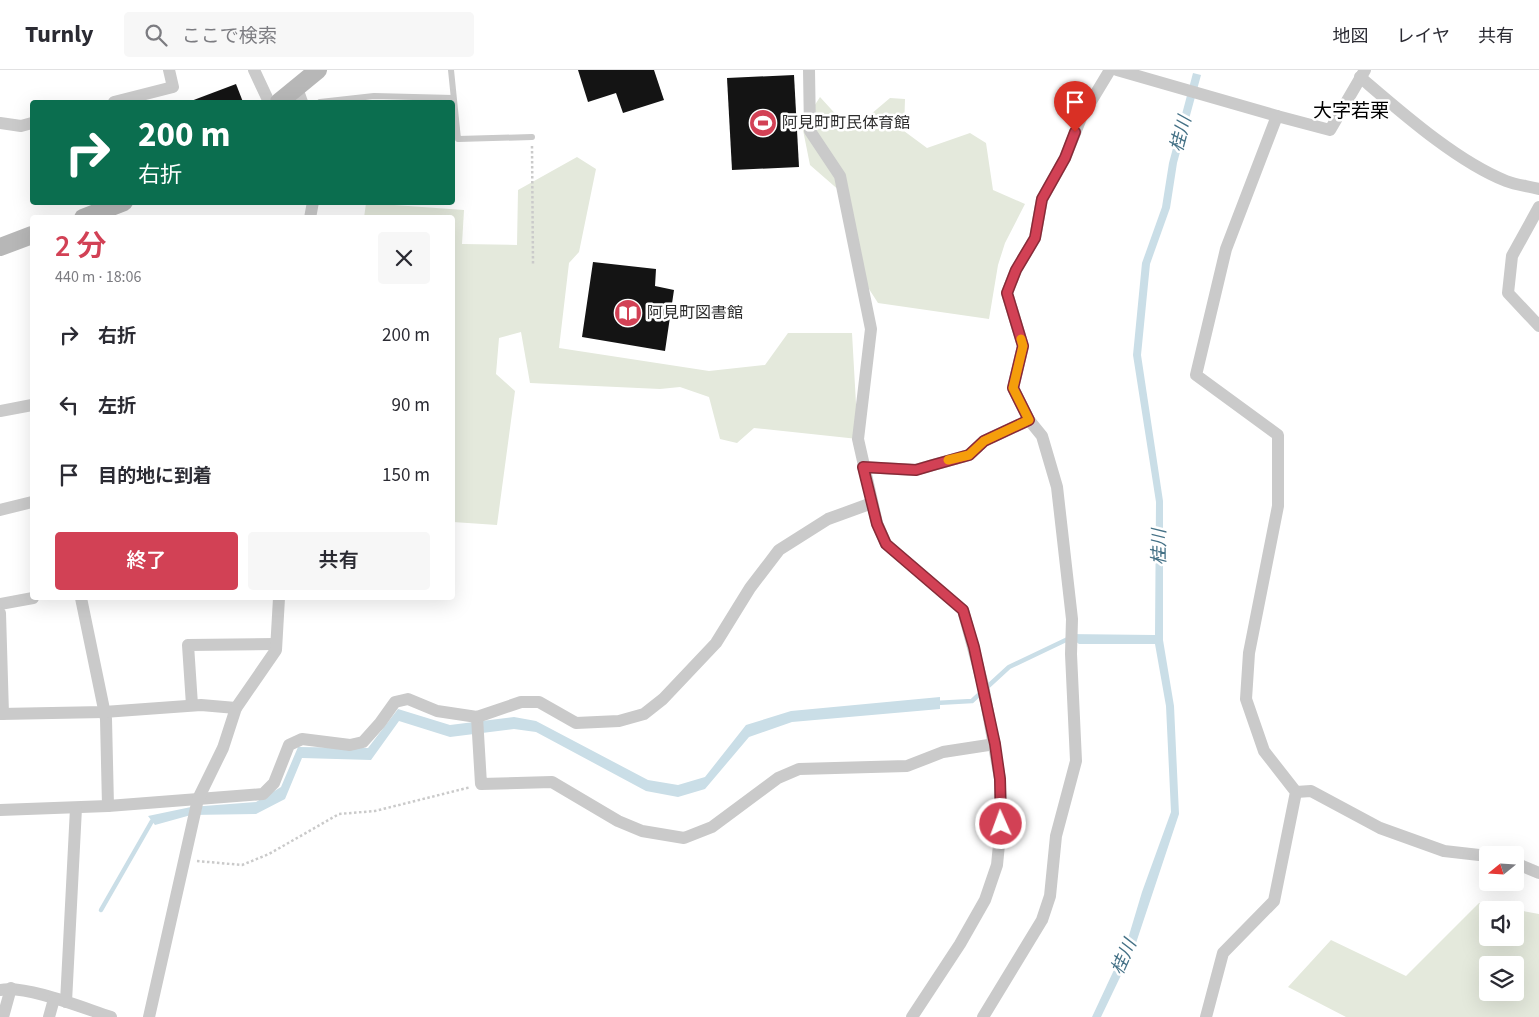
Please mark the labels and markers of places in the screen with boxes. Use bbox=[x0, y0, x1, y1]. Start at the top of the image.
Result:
pin bbox=[1054, 81, 1096, 132]
sports icon: 阿見町町民体育館 bbox=[748, 108, 778, 138]
place label: 阿見町町民体育館 bbox=[782, 112, 910, 134]
library icon: 阿見町図書館 bbox=[613, 298, 643, 328]
place label: 阿見町図書館 bbox=[647, 302, 743, 324]

